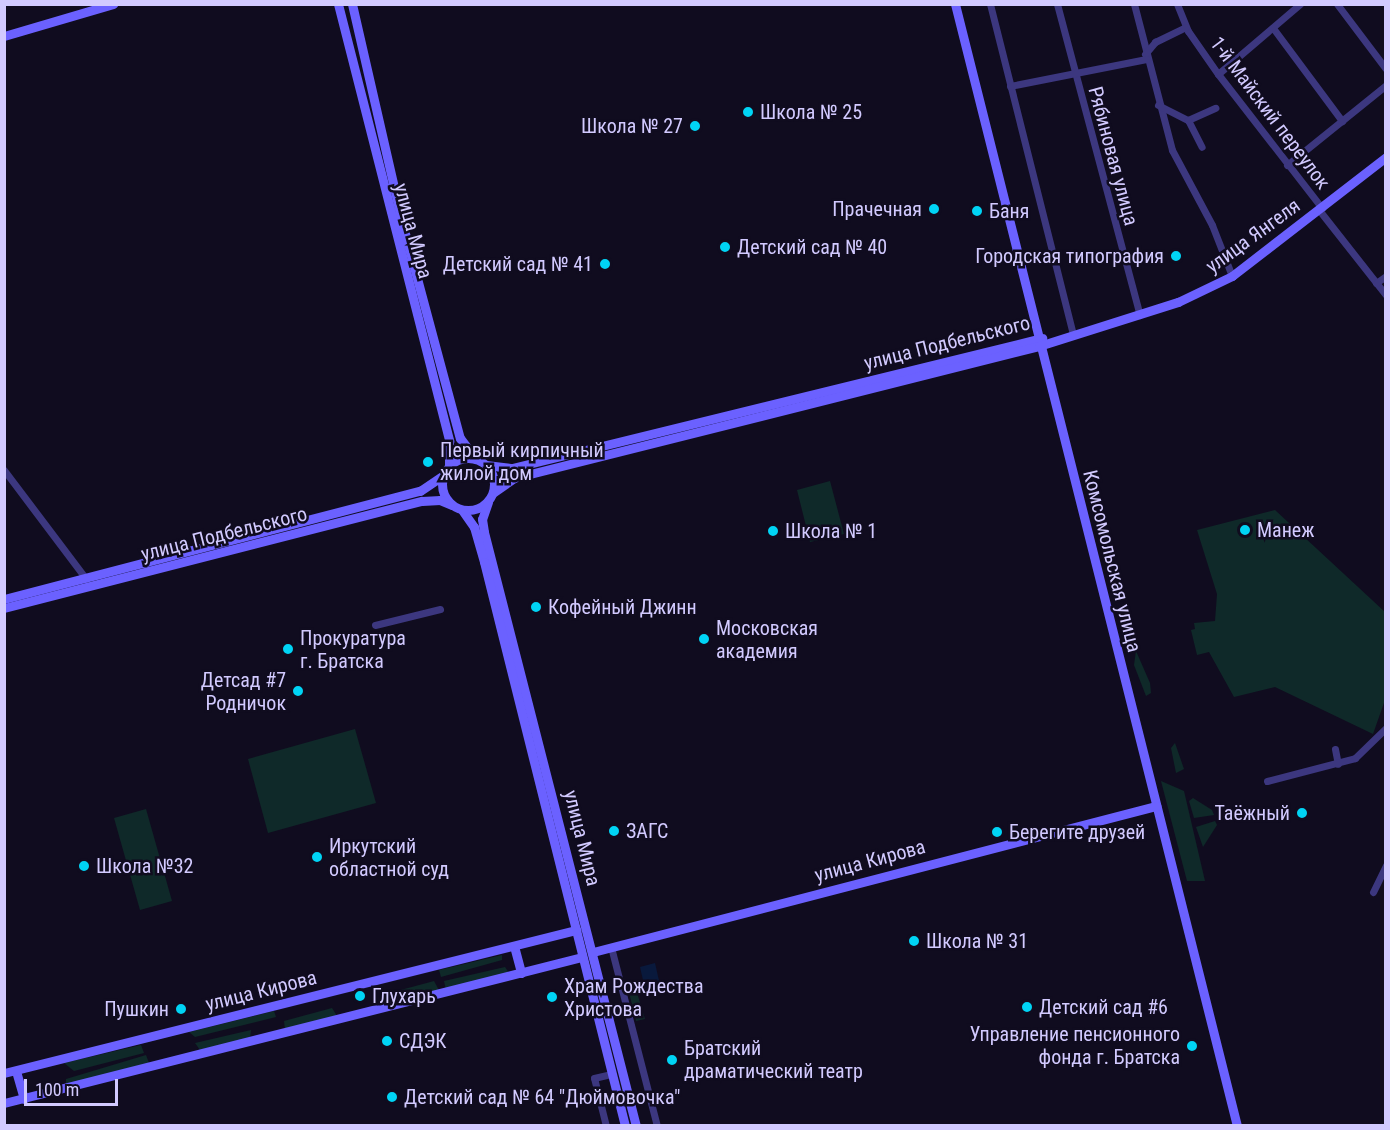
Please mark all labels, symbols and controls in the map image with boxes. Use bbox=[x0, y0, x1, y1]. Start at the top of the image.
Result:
street label: 1-й Майский переулок bbox=[1205, 32, 1335, 194]
street label: Рябиновая улица bbox=[1083, 84, 1143, 228]
place label: Школа № 25 bbox=[760, 100, 862, 124]
marker: Школа № 25 bbox=[741, 105, 755, 119]
place label: Школа № 27 bbox=[581, 114, 683, 138]
marker: Школа № 27 bbox=[688, 119, 702, 133]
street label: улица Мира bbox=[389, 181, 437, 281]
street label: улица Янгеля bbox=[1201, 194, 1305, 278]
place label: Прачечная bbox=[832, 197, 922, 221]
place label: Баня bbox=[989, 199, 1029, 223]
marker: Прачечная bbox=[927, 202, 941, 216]
marker: Баня bbox=[970, 204, 984, 218]
place label: Детский сад № 40 bbox=[737, 235, 887, 259]
marker: Детский сад № 40 bbox=[718, 240, 732, 254]
place label: Городская типография bbox=[975, 244, 1164, 268]
marker: Городская типография bbox=[1169, 249, 1183, 263]
place label: Детский сад № 41 bbox=[443, 252, 593, 276]
marker: Детский сад № 41 bbox=[598, 257, 612, 271]
street label: улица Подбельского bbox=[861, 311, 1033, 375]
place label: Первый кирпичный жилой дом bbox=[440, 438, 604, 485]
marker: Первый кирпичный жилой дом bbox=[421, 455, 435, 469]
street label: Комсомольская улица bbox=[1078, 467, 1146, 655]
street label: улица Подбельского bbox=[138, 502, 310, 566]
place label: Манеж bbox=[1257, 518, 1314, 542]
place label: Школа № 1 bbox=[785, 519, 877, 543]
marker: Манеж bbox=[1238, 523, 1252, 537]
marker: Школа № 1 bbox=[766, 524, 780, 538]
place label: Кофейный Джинн bbox=[548, 595, 697, 619]
marker: Кофейный Джинн bbox=[529, 600, 543, 614]
place label: Московская академия bbox=[716, 616, 818, 663]
place label: Прокуратура г. Братска bbox=[300, 626, 406, 673]
marker: Московская академия bbox=[697, 632, 711, 646]
marker: Прокуратура г. Братска bbox=[281, 642, 295, 656]
place label: Детсад #7 Родничок bbox=[201, 668, 286, 715]
marker: Детсад #7 Родничок bbox=[291, 684, 305, 698]
street label: улица Мира bbox=[559, 788, 605, 888]
place label: Таёжный bbox=[1215, 801, 1290, 825]
marker: Таёжный bbox=[1295, 806, 1309, 820]
place label: ЗАГС bbox=[626, 819, 668, 843]
place label: Берегите друзей bbox=[1009, 820, 1145, 844]
marker: ЗАГС bbox=[607, 824, 621, 838]
marker: Берегите друзей bbox=[990, 825, 1004, 839]
place label: Иркутский областной суд bbox=[329, 834, 449, 881]
street label: улица Кирова bbox=[812, 835, 928, 887]
marker: Иркутский областной суд bbox=[310, 850, 324, 864]
place label: Школа №32 bbox=[96, 854, 193, 878]
marker: Школа №32 bbox=[77, 859, 91, 873]
place label: Школа № 31 bbox=[926, 929, 1028, 953]
marker: Школа № 31 bbox=[907, 934, 921, 948]
street label: улица Кирова bbox=[203, 966, 319, 1016]
place label: Храм Рождества Христова bbox=[564, 974, 704, 1021]
place label: Глухарь bbox=[372, 984, 436, 1008]
marker: Глухарь bbox=[353, 989, 367, 1003]
marker: Храм Рождества Христова bbox=[545, 990, 559, 1004]
place label: Детский сад #6 bbox=[1039, 995, 1168, 1019]
place label: Пушкин bbox=[104, 997, 169, 1021]
marker: Детский сад #6 bbox=[1020, 1000, 1034, 1014]
marker: Пушкин bbox=[174, 1002, 188, 1016]
place label: Управление пенсионного фонда г. Братска bbox=[970, 1022, 1180, 1069]
place label: СДЭК bbox=[399, 1029, 447, 1053]
marker: СДЭК bbox=[380, 1034, 394, 1048]
place label: Братский драматический театр bbox=[684, 1036, 863, 1083]
marker: Управление пенсионного фонда г. Братска bbox=[1185, 1039, 1199, 1053]
marker: Братский драматический театр bbox=[665, 1053, 679, 1067]
scale bar bbox=[27, 1067, 122, 1105]
text: 100 m bbox=[35, 1079, 79, 1100]
place label: Детский сад № 64 "Дюймовочка" bbox=[404, 1085, 680, 1109]
marker: Детский сад № 64 "Дюймовочка" bbox=[385, 1090, 399, 1104]

